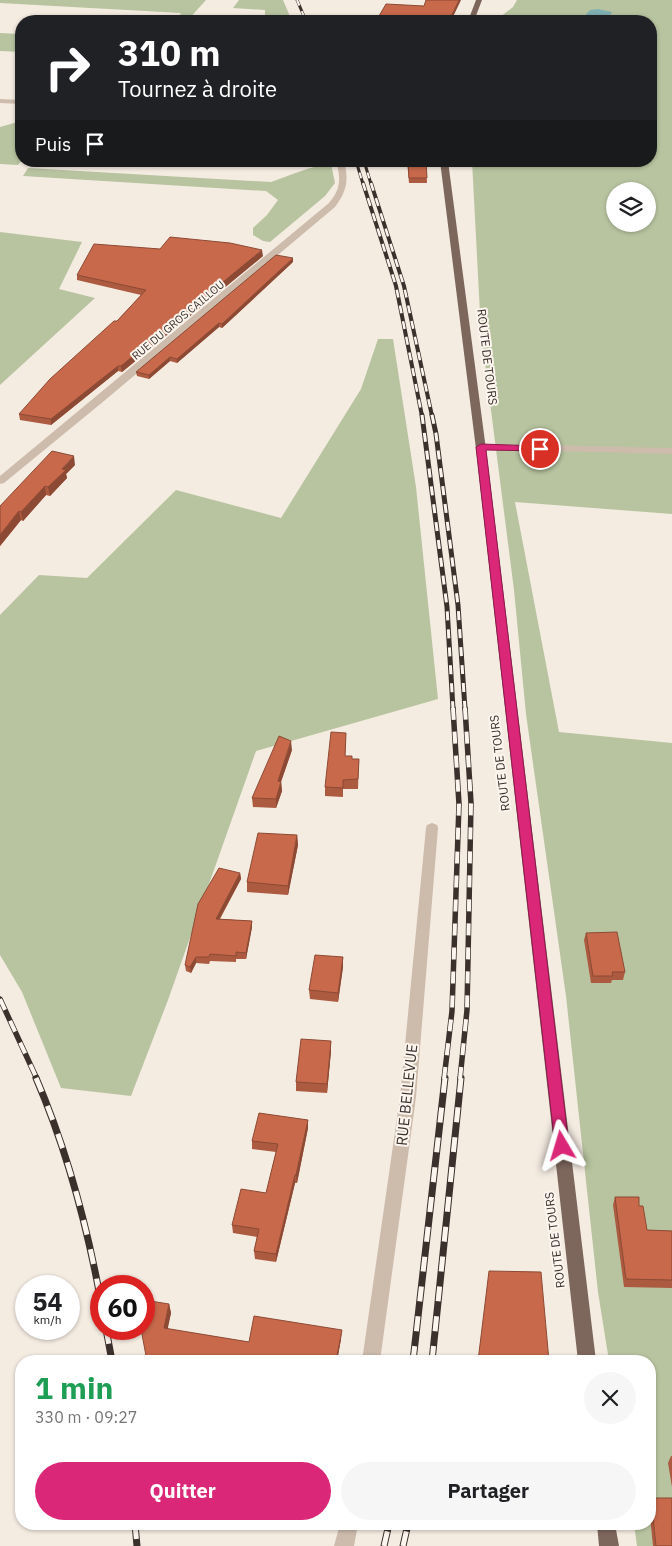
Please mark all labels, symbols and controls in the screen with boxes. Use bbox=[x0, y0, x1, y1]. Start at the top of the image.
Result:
text: 310 m bbox=[118, 30, 221, 76]
icon: right bbox=[35, 35, 100, 100]
text: Tournez à droite bbox=[118, 74, 277, 103]
icon: arrive bbox=[81, 130, 109, 158]
text: Puis bbox=[35, 132, 71, 156]
map controls bbox=[606, 182, 656, 232]
button: layers bbox=[606, 182, 656, 232]
street label: RUE DU GROS CAILLOU bbox=[129, 277, 227, 363]
street label: ROUTE DE TOURS bbox=[474, 308, 501, 406]
pin bbox=[519, 428, 561, 470]
icon: arrive bbox=[526, 435, 554, 463]
street label: ROUTE DE TOURS bbox=[486, 714, 513, 812]
street label: RUE BELLEVUE bbox=[392, 1043, 421, 1147]
position arrow bbox=[535, 1119, 587, 1171]
street label: ROUTE DE TOURS bbox=[541, 1191, 568, 1289]
speed limit sign: 60 bbox=[90, 1275, 155, 1340]
text: 54 bbox=[32, 1285, 63, 1318]
text: km/h bbox=[33, 1312, 62, 1327]
text: 1 min bbox=[35, 1368, 113, 1407]
button: close bbox=[584, 1372, 636, 1424]
text: 330 m · 09:27 bbox=[35, 1407, 137, 1427]
button: Quitter bbox=[35, 1462, 331, 1520]
button: Partager bbox=[341, 1462, 636, 1520]

